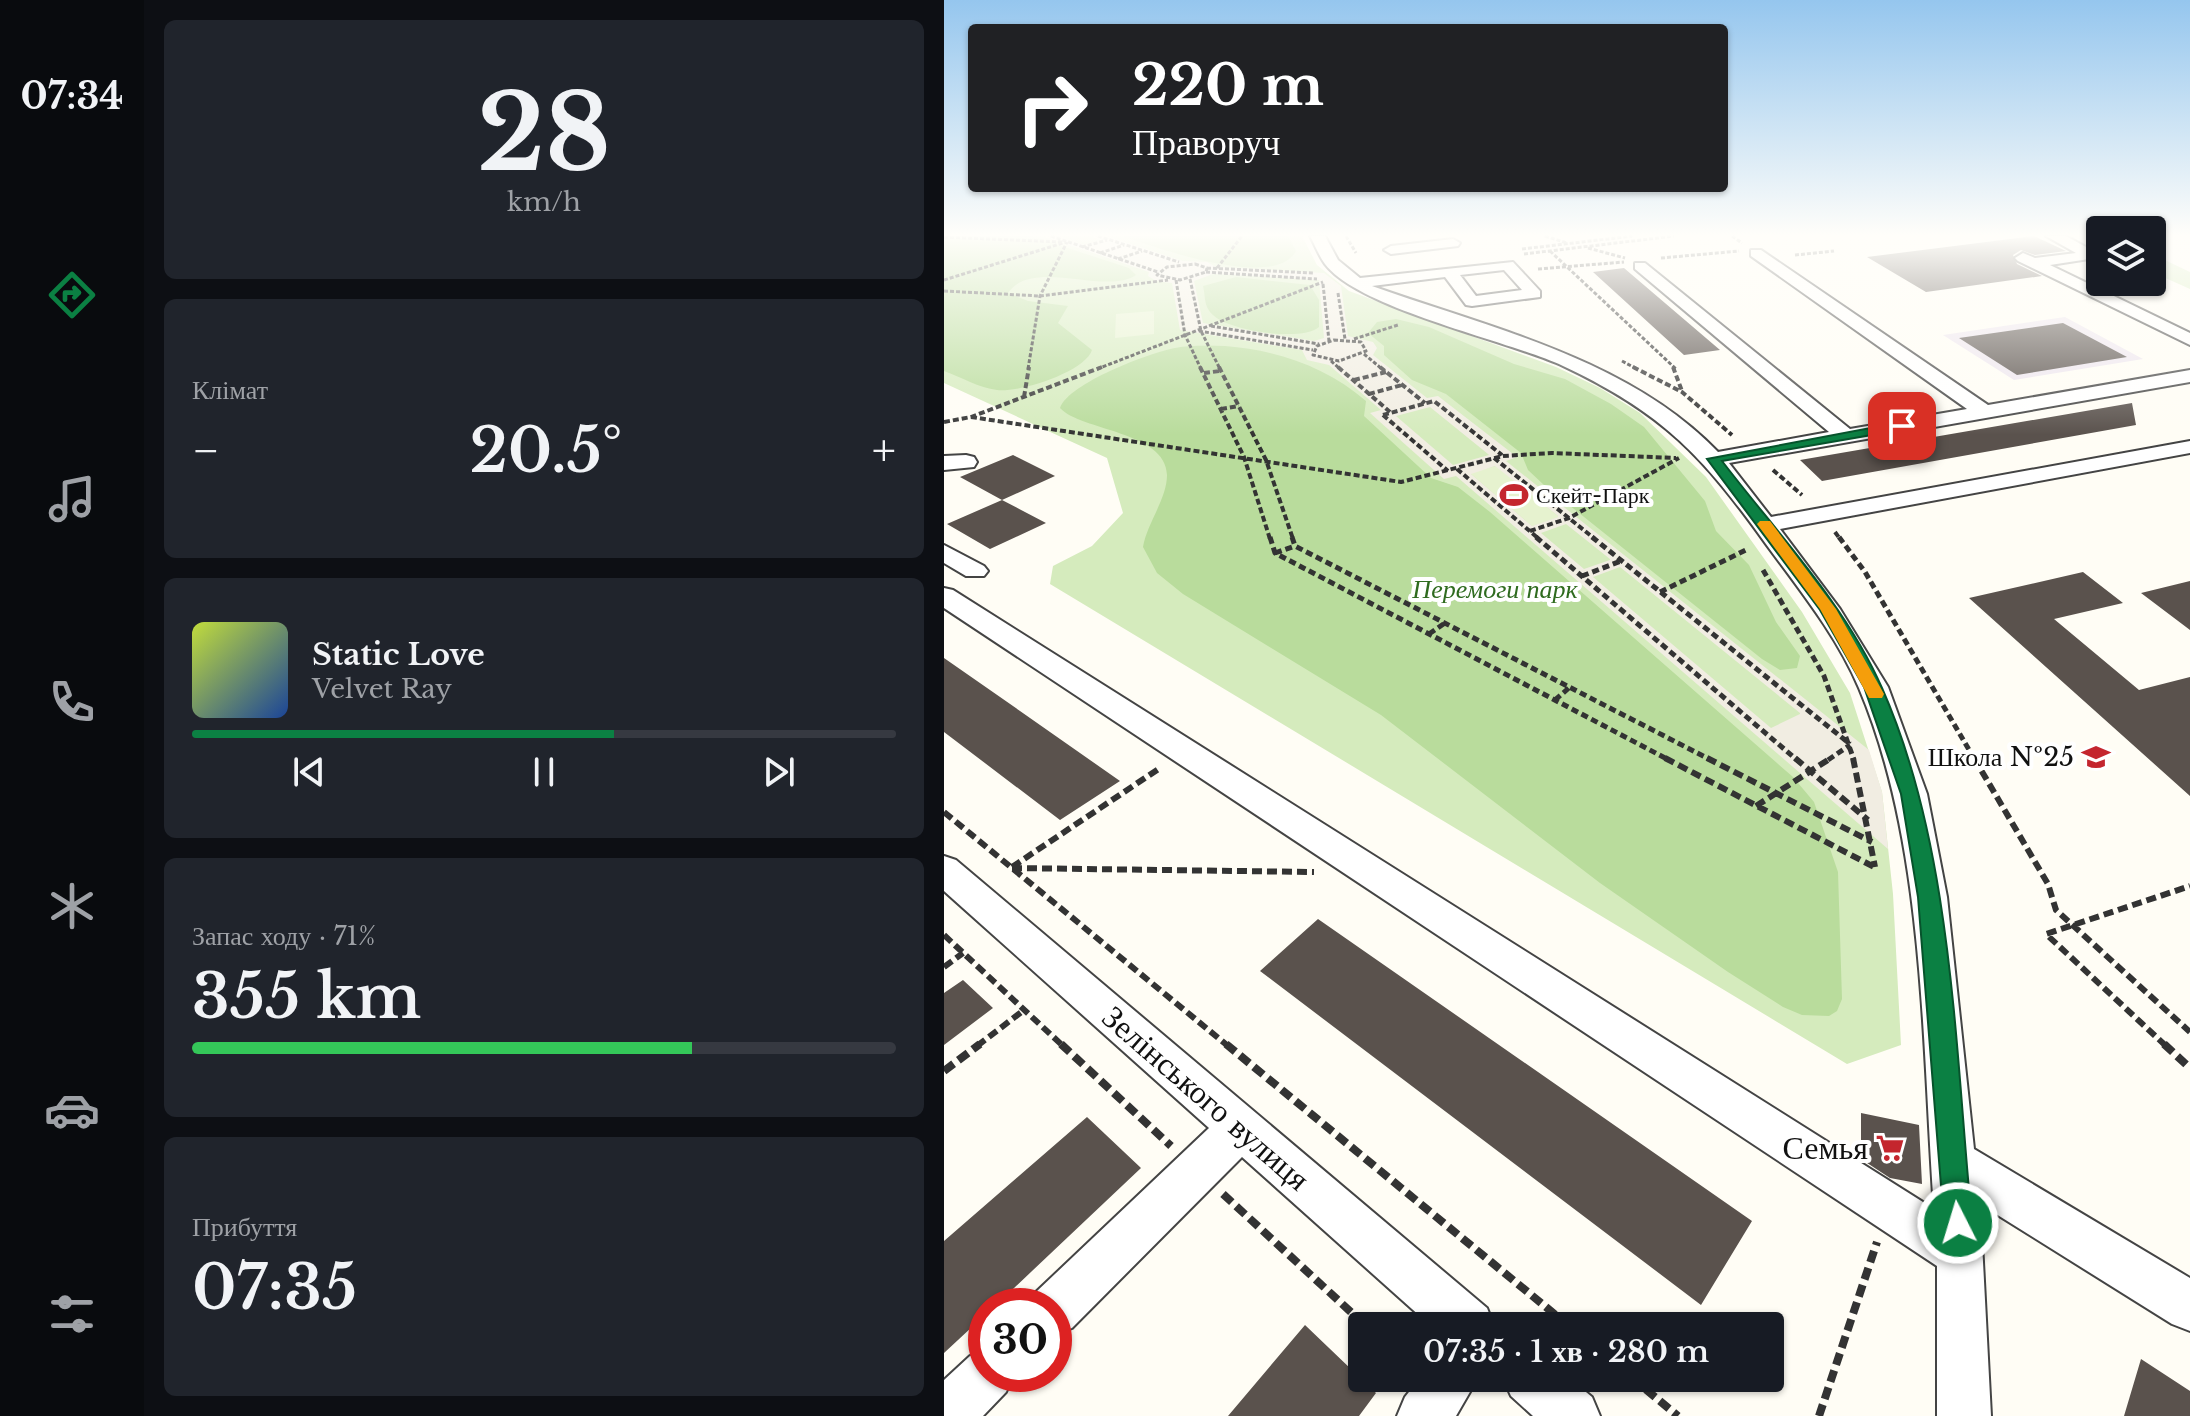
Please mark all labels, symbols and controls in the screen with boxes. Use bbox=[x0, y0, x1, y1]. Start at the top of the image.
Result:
text: 220 m bbox=[1132, 51, 1324, 120]
icon: right bbox=[1000, 56, 1104, 160]
text: 28 bbox=[477, 69, 611, 198]
text: 07:34 bbox=[21, 74, 123, 119]
text: Праворуч bbox=[1132, 120, 1280, 165]
text: km/h bbox=[507, 186, 581, 218]
map controls bbox=[2086, 216, 2166, 296]
button: layers bbox=[2086, 216, 2166, 296]
icon: directions bbox=[44, 267, 100, 323]
text: Клімат bbox=[192, 374, 268, 406]
pin bbox=[1868, 392, 1936, 460]
icon: arrive bbox=[1880, 404, 1924, 448]
text: 20.5° bbox=[469, 414, 622, 488]
text: − bbox=[192, 423, 220, 478]
text: + bbox=[872, 423, 896, 478]
icon: music bbox=[44, 471, 100, 527]
sports icon: Скейт-Парк bbox=[1499, 480, 1529, 510]
place label: Скейт-Парк bbox=[1536, 482, 1650, 509]
park label: Перемоги парк bbox=[1411, 573, 1578, 605]
text: Static Love bbox=[312, 636, 485, 673]
text: Velvet Ray bbox=[312, 673, 452, 705]
icon: phone bbox=[44, 674, 100, 730]
place label: Школа №25 bbox=[1928, 741, 2074, 773]
school or university icon: Школа №25 bbox=[2081, 742, 2111, 772]
icon: previous bbox=[287, 750, 331, 794]
icon: pause bbox=[522, 750, 566, 794]
icon: next bbox=[757, 750, 801, 794]
icon: climate bbox=[44, 878, 100, 934]
text: Запас ходу · 71% bbox=[192, 920, 376, 952]
text: 355 km bbox=[192, 960, 421, 1034]
street label: Зелінського вулиця bbox=[1094, 997, 1318, 1199]
icon: car bbox=[44, 1082, 100, 1138]
place label: Семья bbox=[1783, 1128, 1868, 1168]
supermarket icon: Семья bbox=[1875, 1133, 1905, 1163]
position arrow bbox=[1916, 1181, 2000, 1265]
text: Прибуття bbox=[192, 1211, 297, 1243]
text: 07:35 bbox=[192, 1251, 357, 1325]
icon: filters bbox=[44, 1286, 100, 1342]
speed limit sign: 30 bbox=[968, 1288, 1072, 1392]
text: 07:35 · 1 хв · 280 m bbox=[1423, 1333, 1709, 1370]

